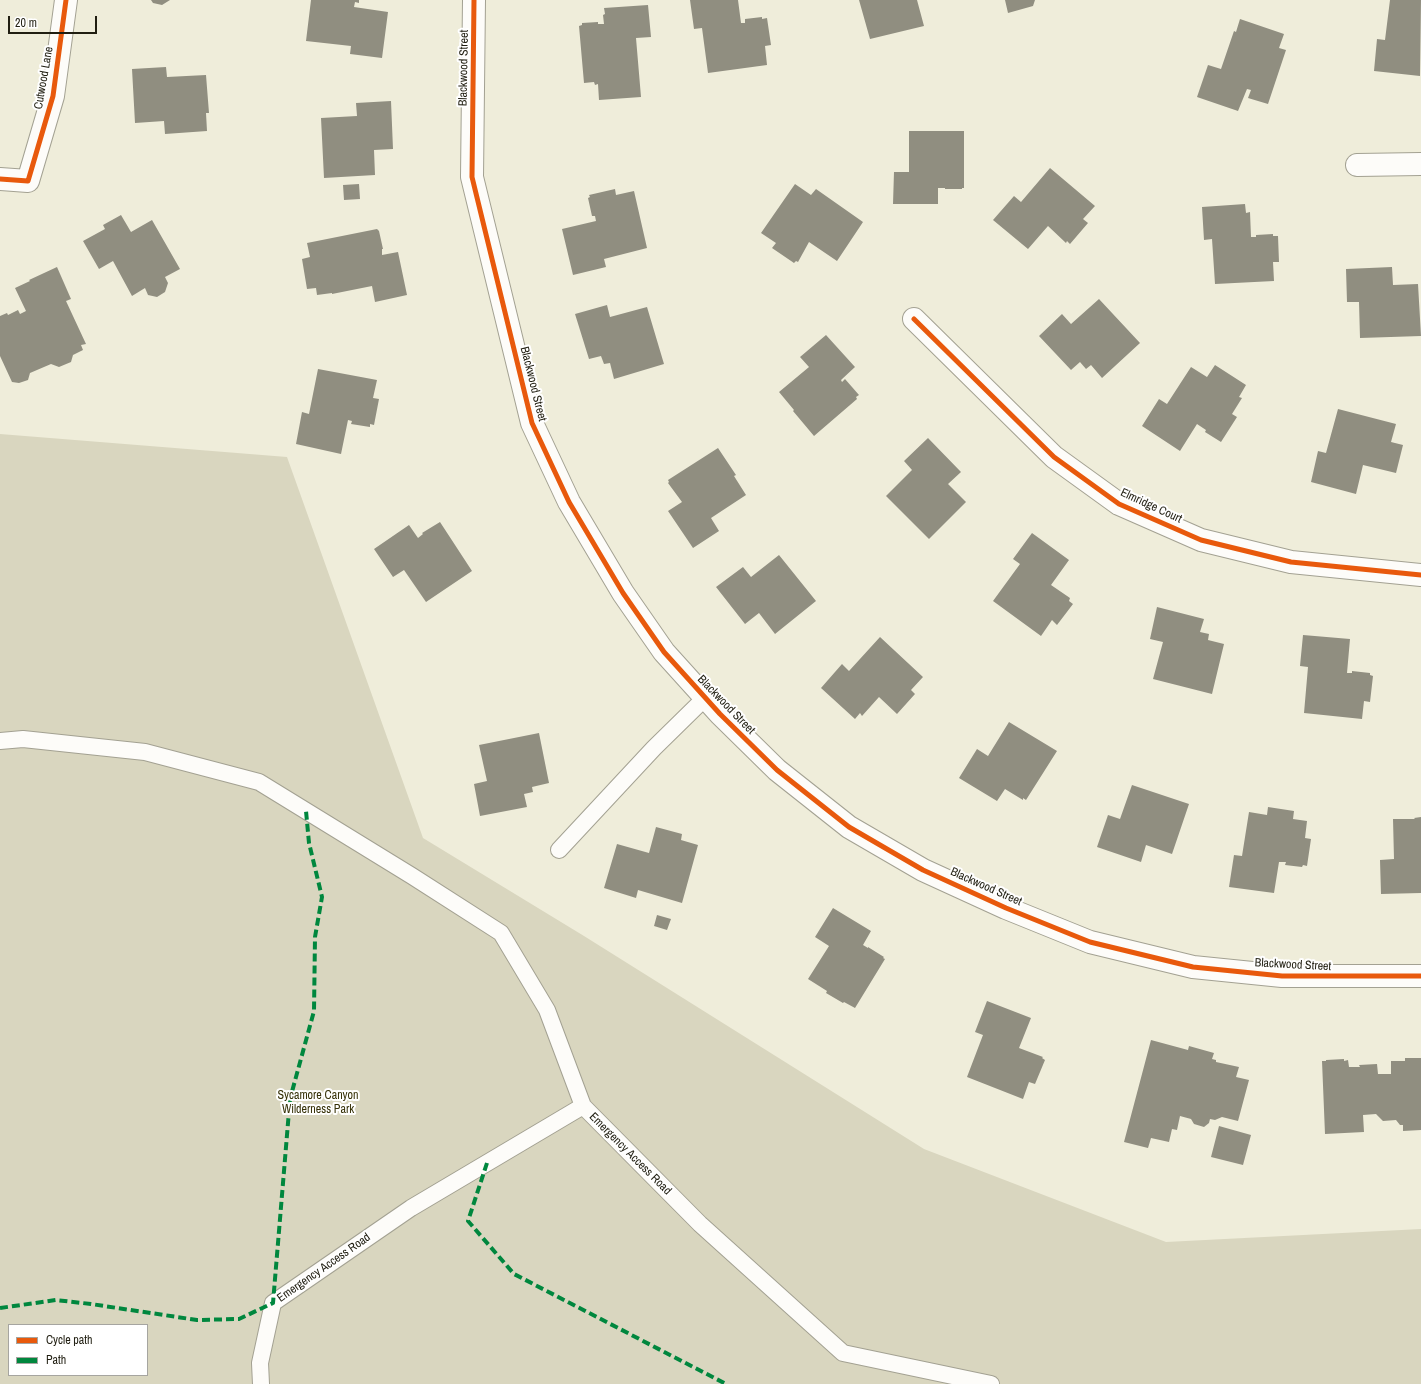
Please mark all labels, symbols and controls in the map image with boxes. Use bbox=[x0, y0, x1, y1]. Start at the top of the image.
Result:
scale bar bbox=[10, 8, 99, 34]
text: 20 m bbox=[15, 15, 37, 31]
street label: Blackwood Street bbox=[456, 30, 472, 106]
street label: Cutwood Lane bbox=[31, 46, 57, 110]
street label: Blackwood Street bbox=[517, 345, 549, 423]
street label: Elmridge Court bbox=[1118, 485, 1184, 527]
street label: Blackwood Street bbox=[694, 672, 758, 738]
street label: Blackwood Street bbox=[948, 865, 1024, 909]
street label: Blackwood Street bbox=[1254, 956, 1332, 974]
park label: Sycamore Canyon Wilderness Park bbox=[278, 1089, 358, 1117]
street label: Emergency Access Road bbox=[586, 1110, 674, 1198]
street label: Emergency Access Road bbox=[275, 1230, 373, 1306]
legend bbox=[8, 1324, 148, 1376]
text: Cycle path bbox=[46, 1332, 93, 1348]
text: Path bbox=[46, 1352, 66, 1368]

